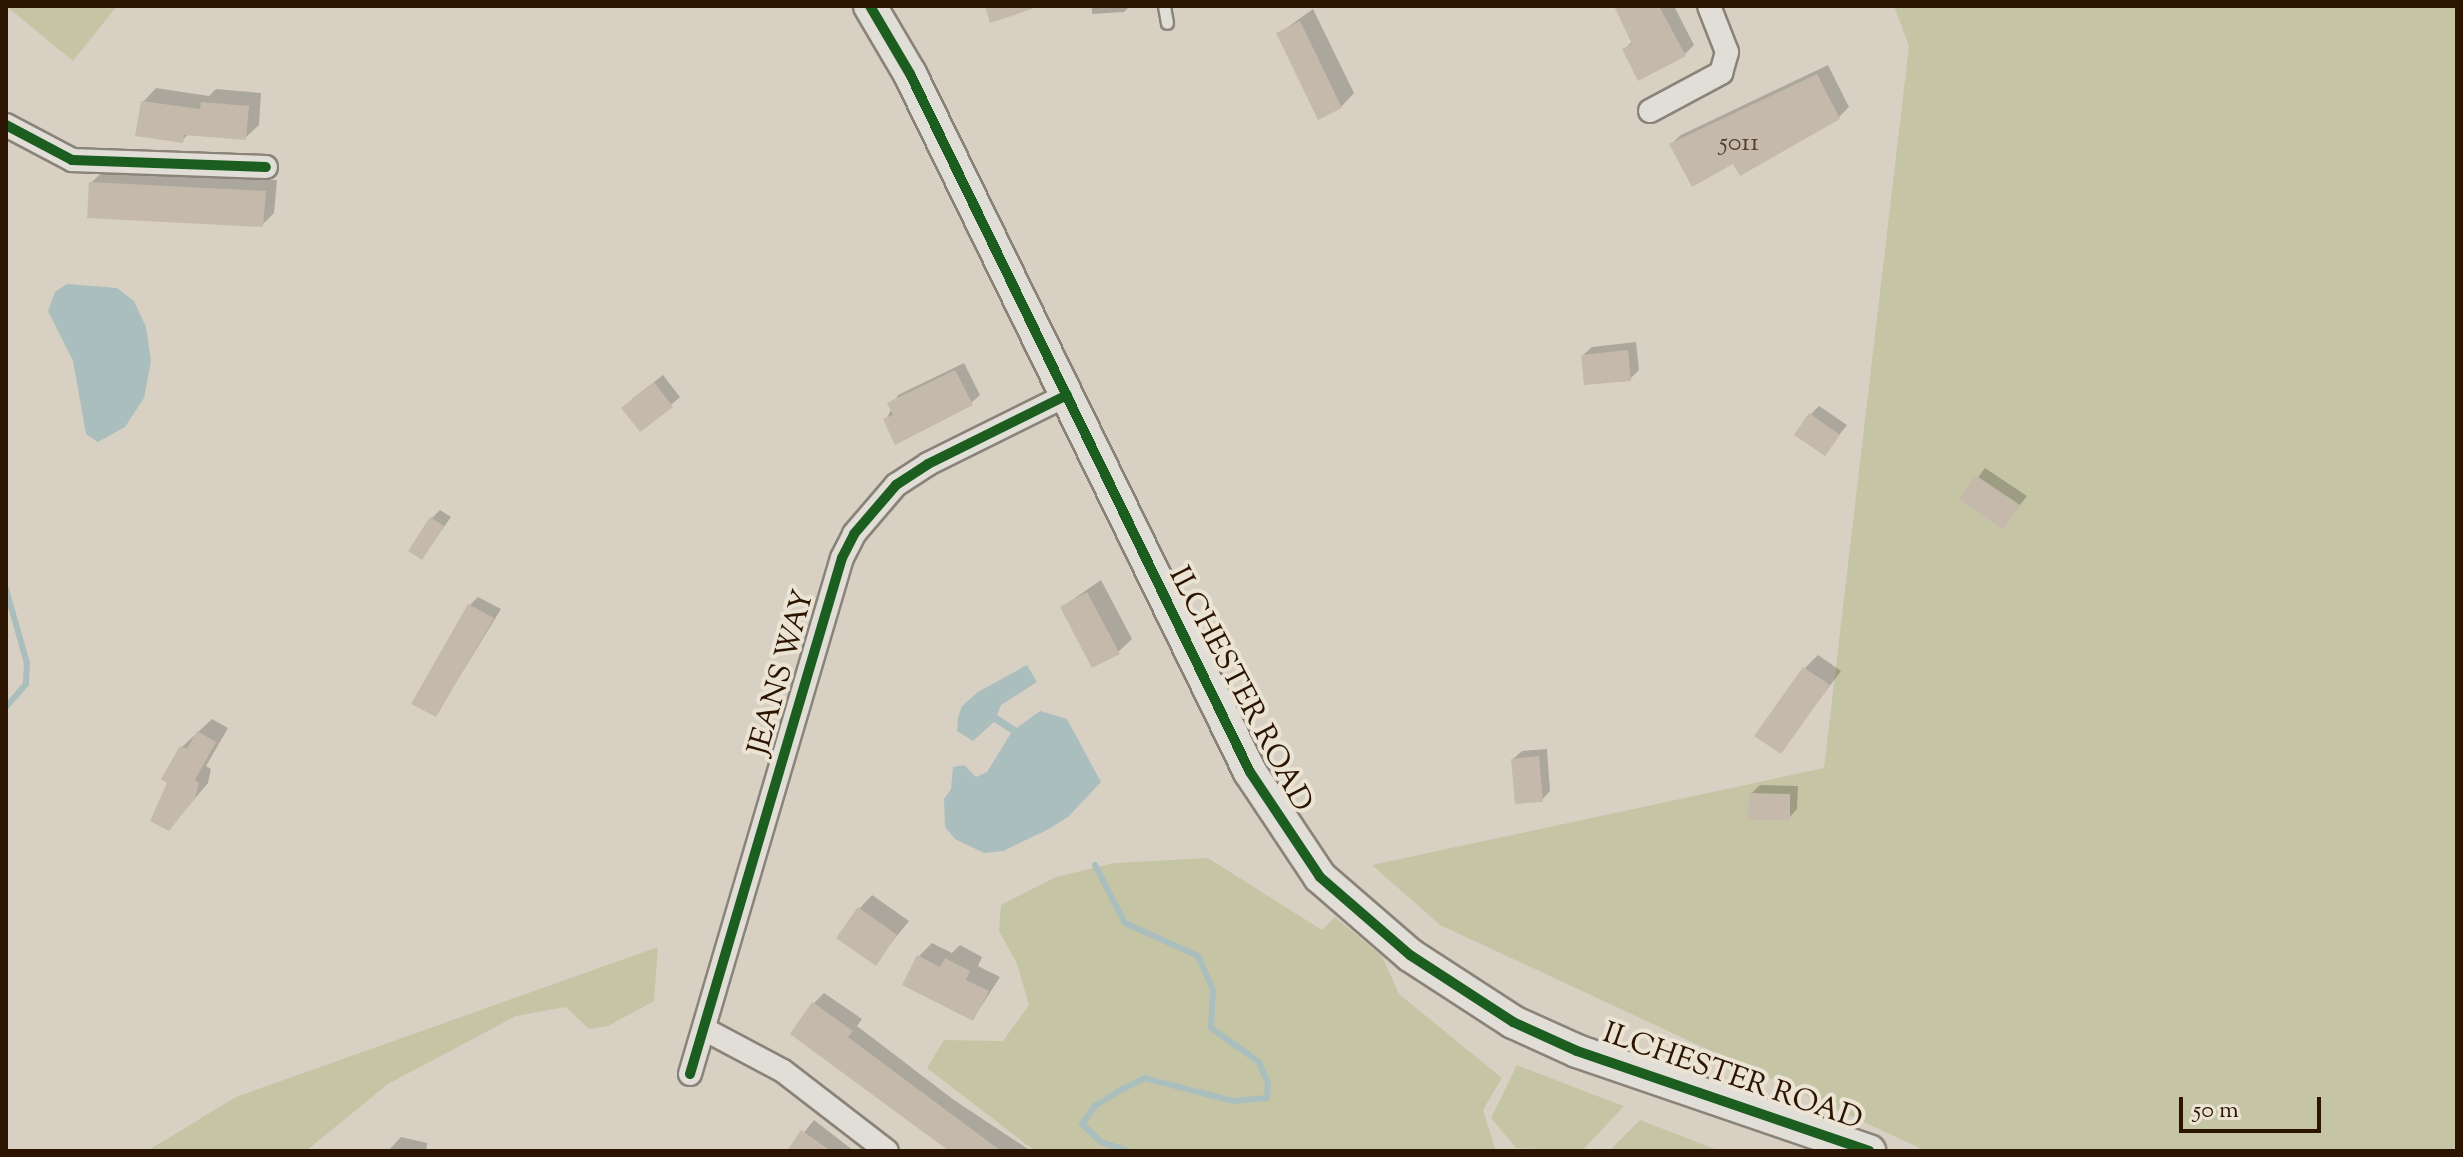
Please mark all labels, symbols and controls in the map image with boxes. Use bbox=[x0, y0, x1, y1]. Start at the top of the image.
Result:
house number: 5011 bbox=[1719, 128, 1759, 160]
street label: ILCHESTER ROAD bbox=[1159, 562, 1319, 818]
street label: JEANS WAY bbox=[742, 586, 824, 760]
street label: ILCHESTER ROAD bbox=[1598, 1017, 1866, 1139]
scale bar bbox=[2183, 1081, 2325, 1131]
text: 50 m bbox=[2193, 1094, 2239, 1128]

